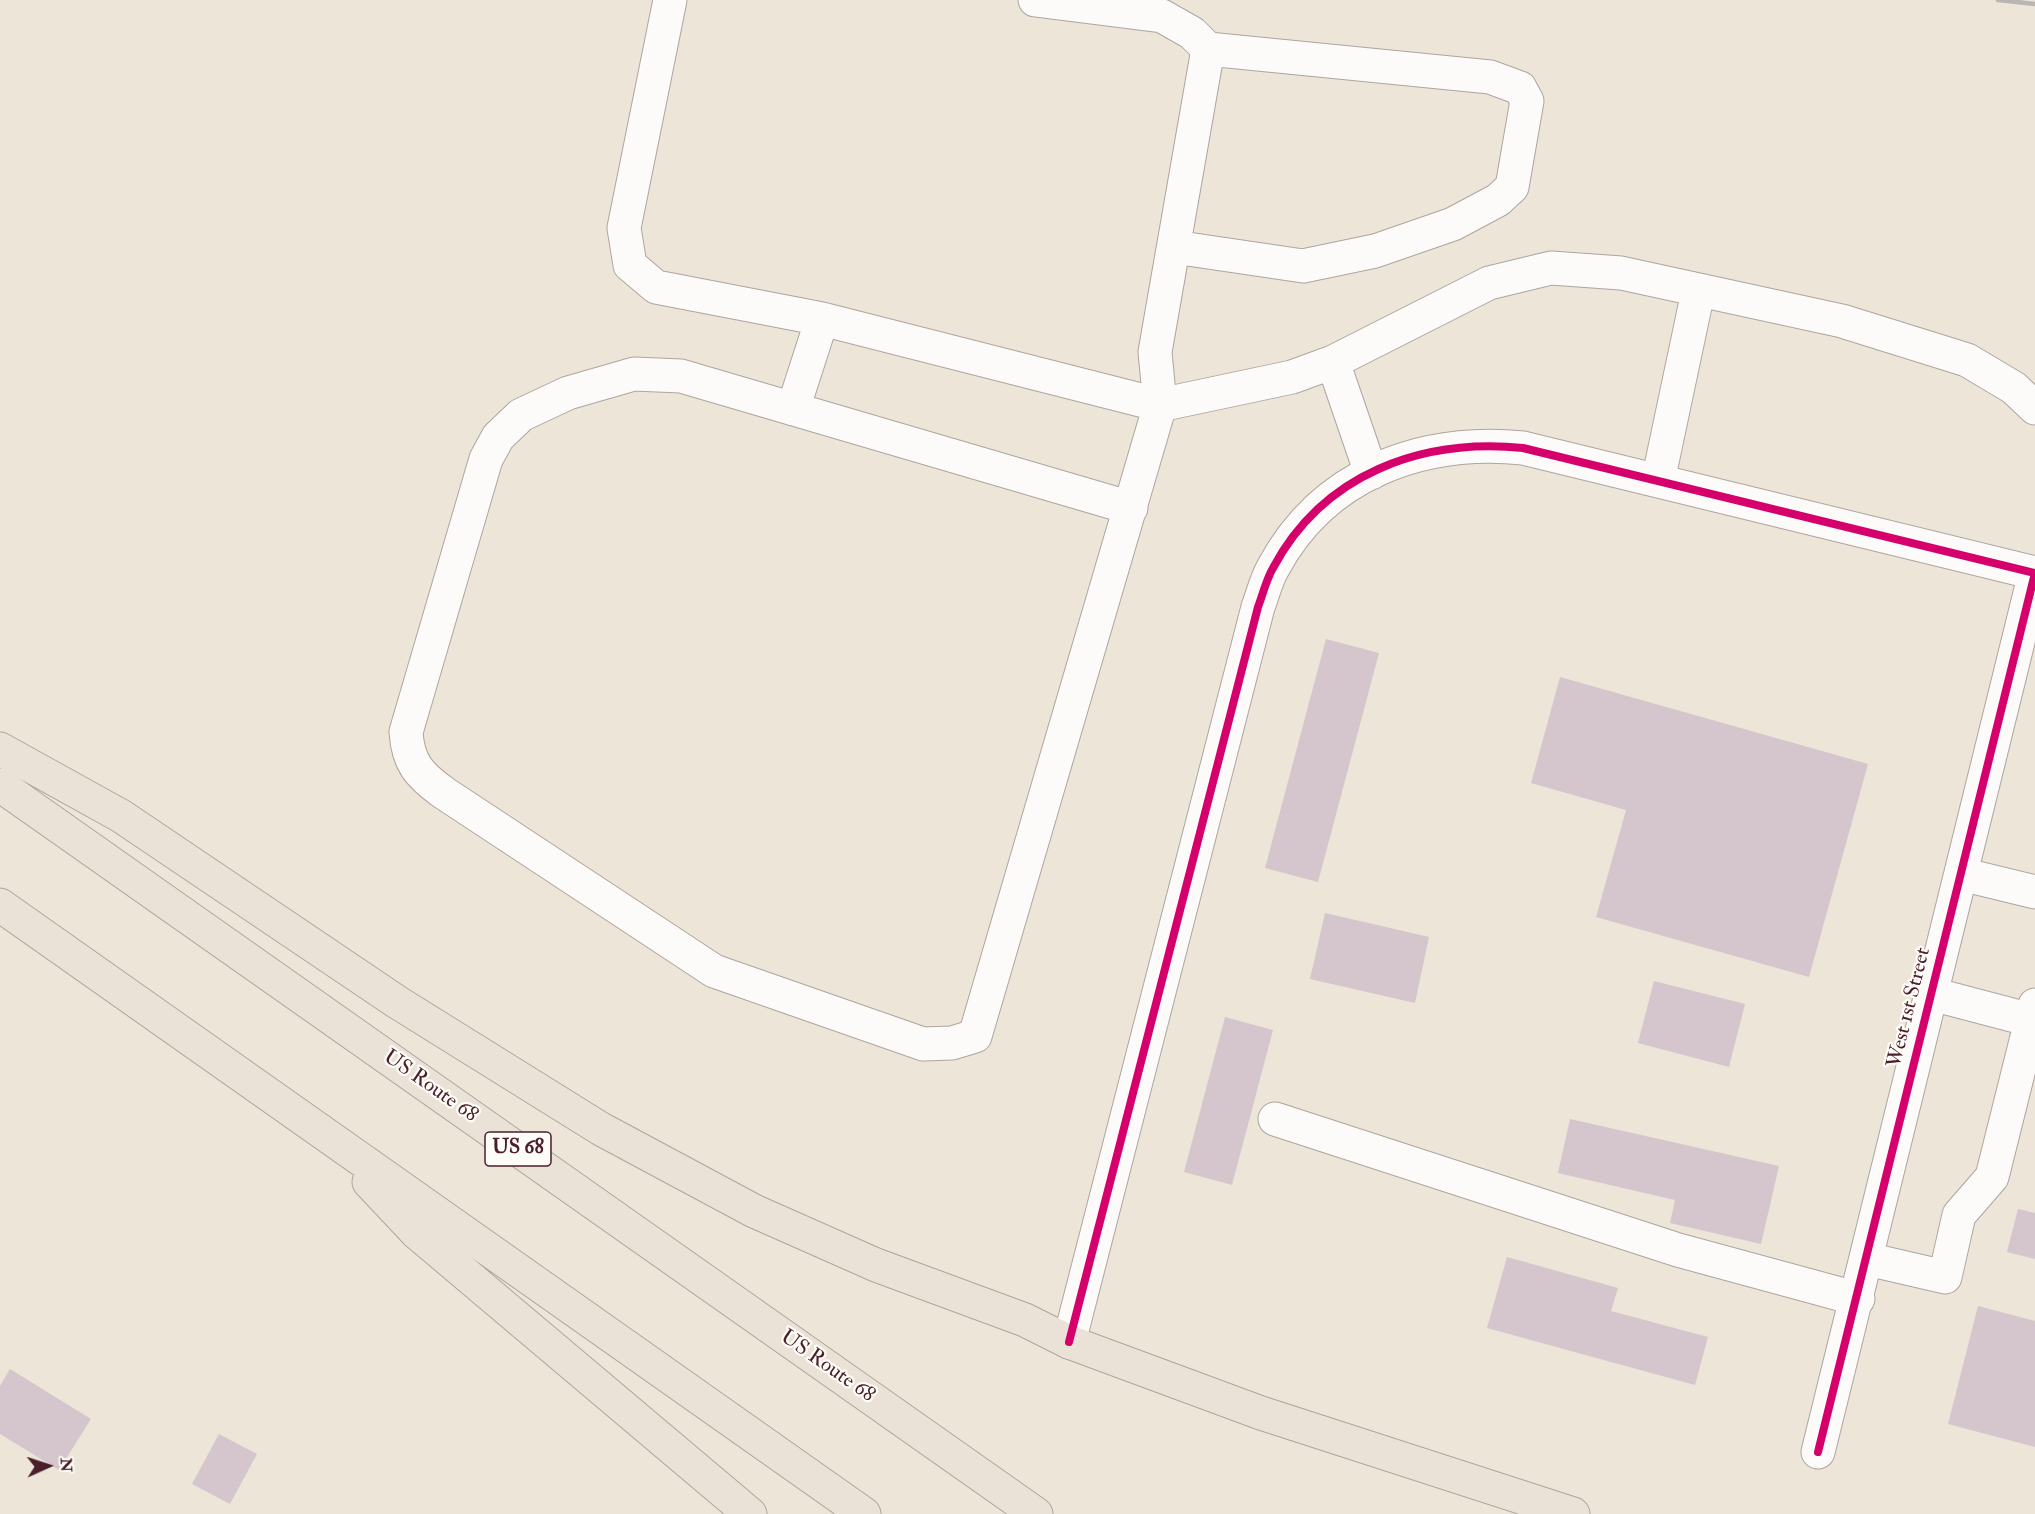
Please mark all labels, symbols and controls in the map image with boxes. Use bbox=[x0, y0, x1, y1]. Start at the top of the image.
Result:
street label: West 1st Street bbox=[1883, 945, 1937, 1071]
street label: US Route 68 bbox=[378, 1045, 482, 1129]
road number: US 68 bbox=[485, 1132, 551, 1166]
street label: US Route 68 bbox=[775, 1325, 879, 1409]
north arrow bbox=[18, 1436, 78, 1496]
text: N bbox=[56, 1457, 76, 1473]

